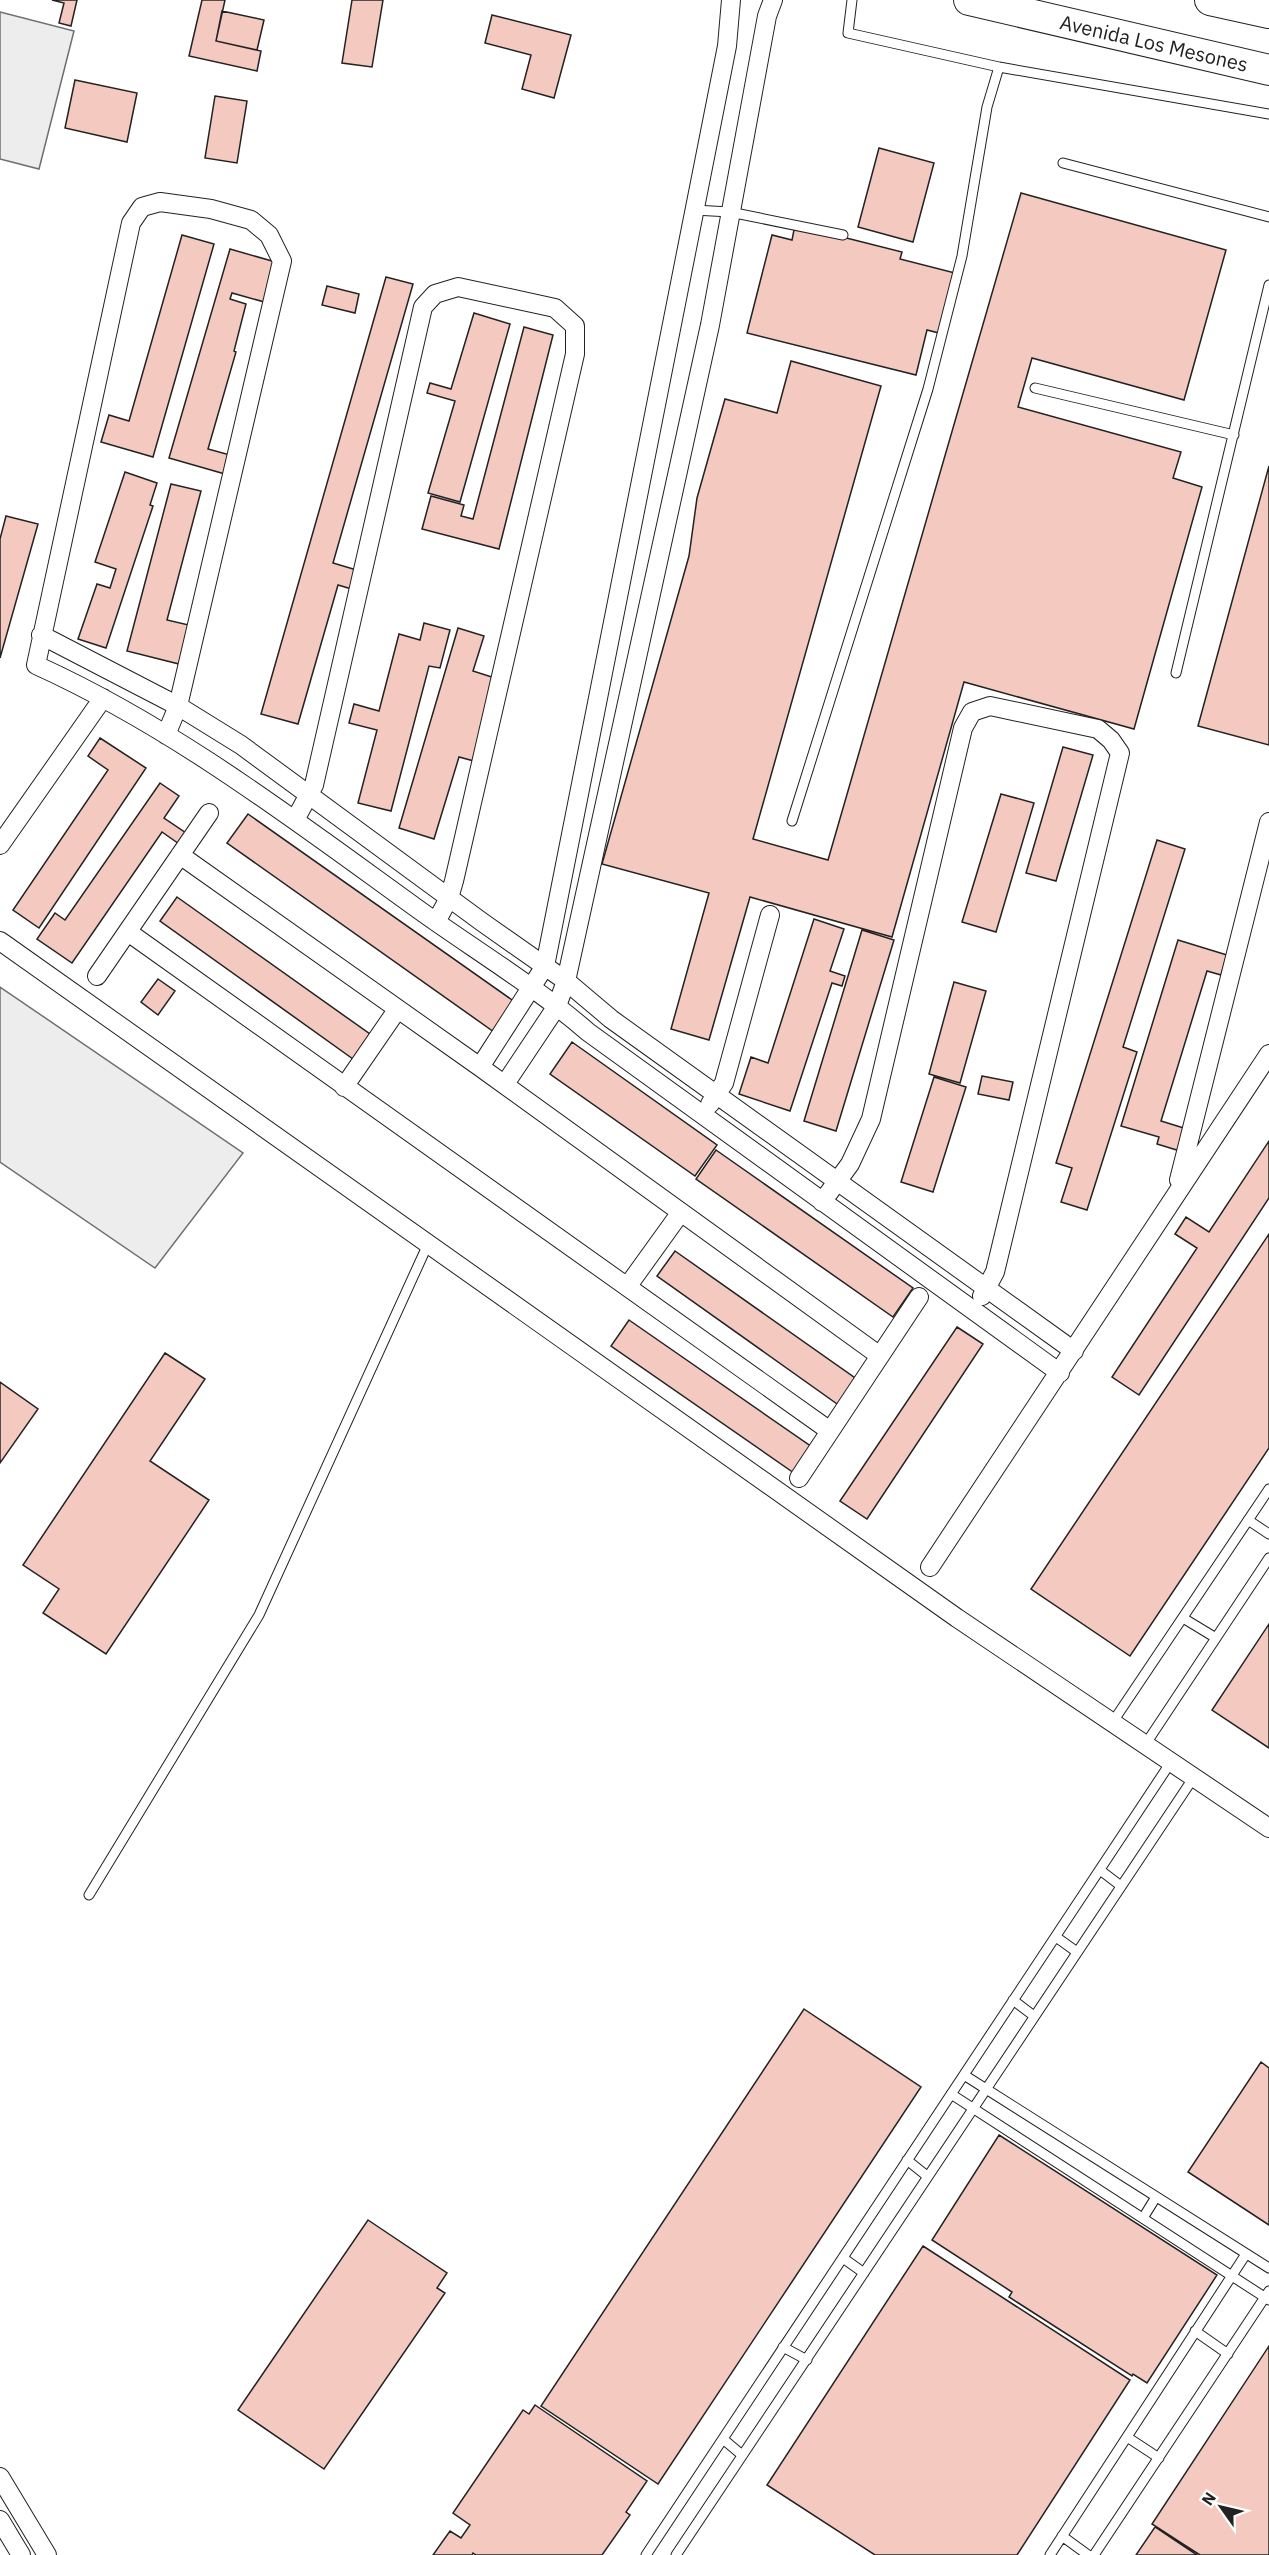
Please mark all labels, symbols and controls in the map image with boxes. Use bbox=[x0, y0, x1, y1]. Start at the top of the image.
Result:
street label: Avenida Los Mesones bbox=[1057, 8, 1251, 78]
north arrow bbox=[1191, 2477, 1251, 2537]
text: N bbox=[1197, 2488, 1220, 2509]

